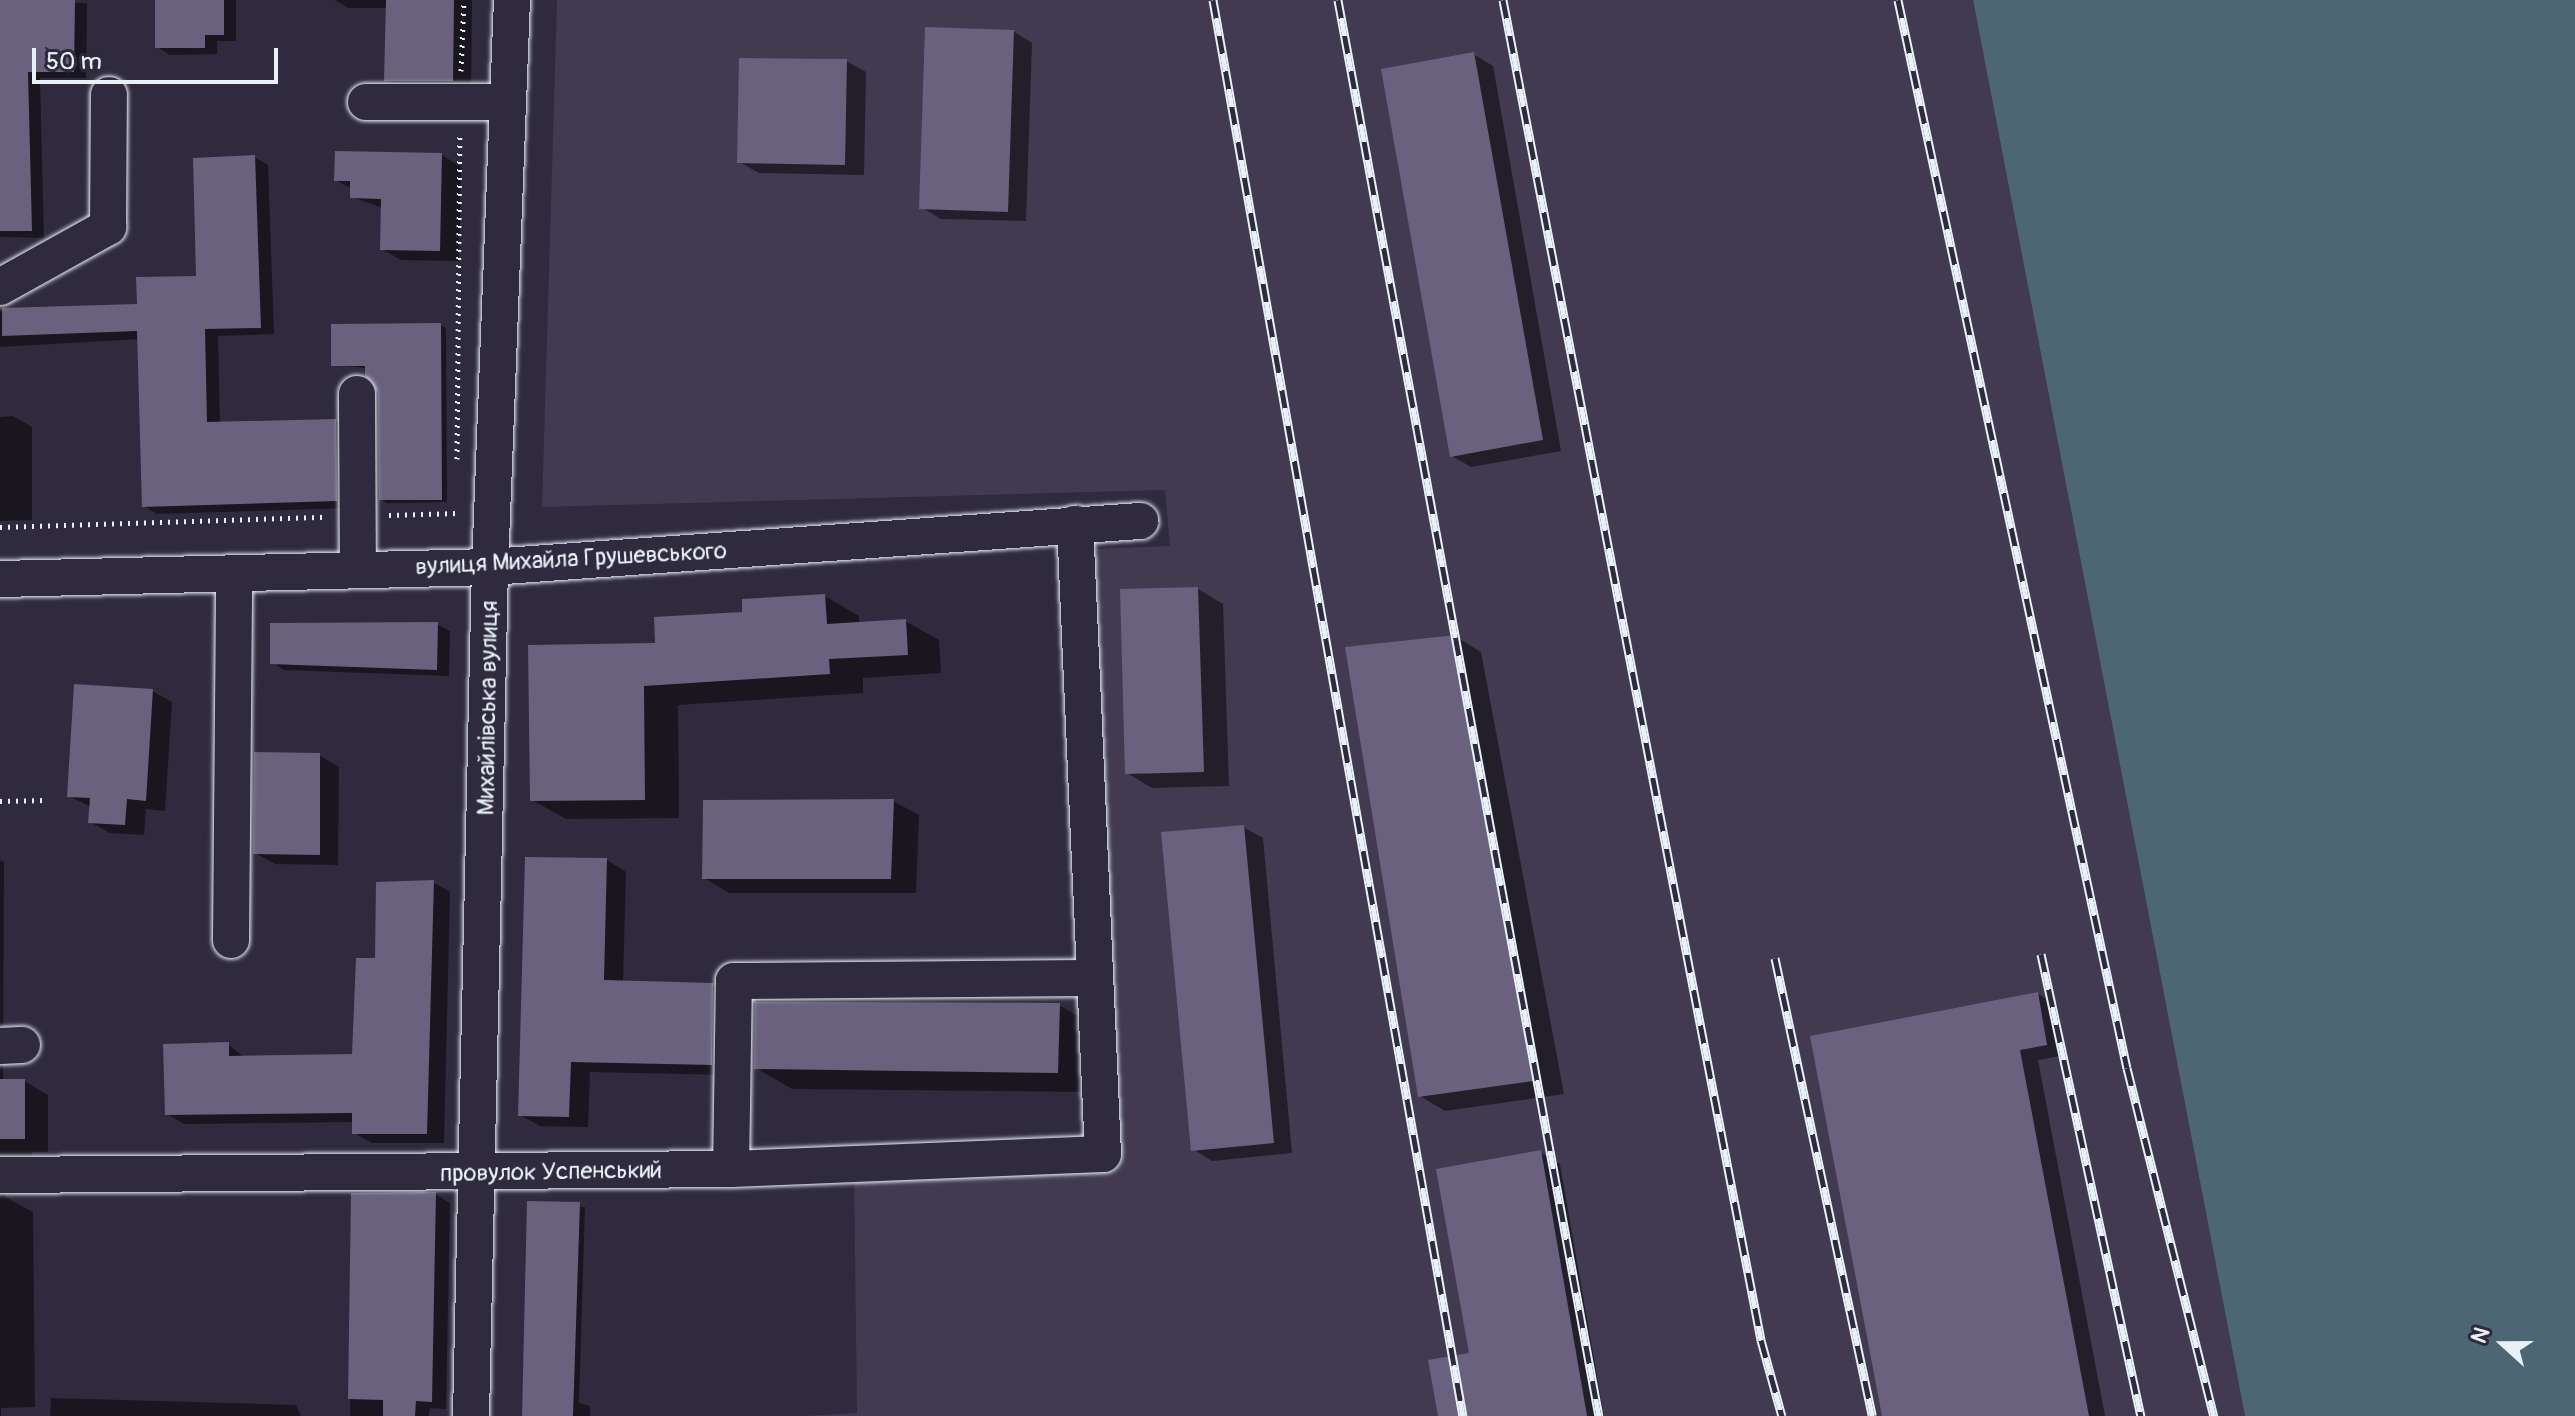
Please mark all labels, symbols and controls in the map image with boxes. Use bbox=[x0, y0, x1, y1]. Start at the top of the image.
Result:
scale bar bbox=[36, 32, 282, 82]
text: 50 m bbox=[46, 47, 102, 76]
street label: вулиця Михайла Грушевського bbox=[415, 536, 727, 582]
street label: Михайлівська вулиця bbox=[472, 600, 504, 816]
street label: провулок Успенський bbox=[440, 1156, 662, 1188]
north arrow bbox=[2463, 1304, 2543, 1384]
text: N bbox=[2465, 1323, 2496, 1347]

